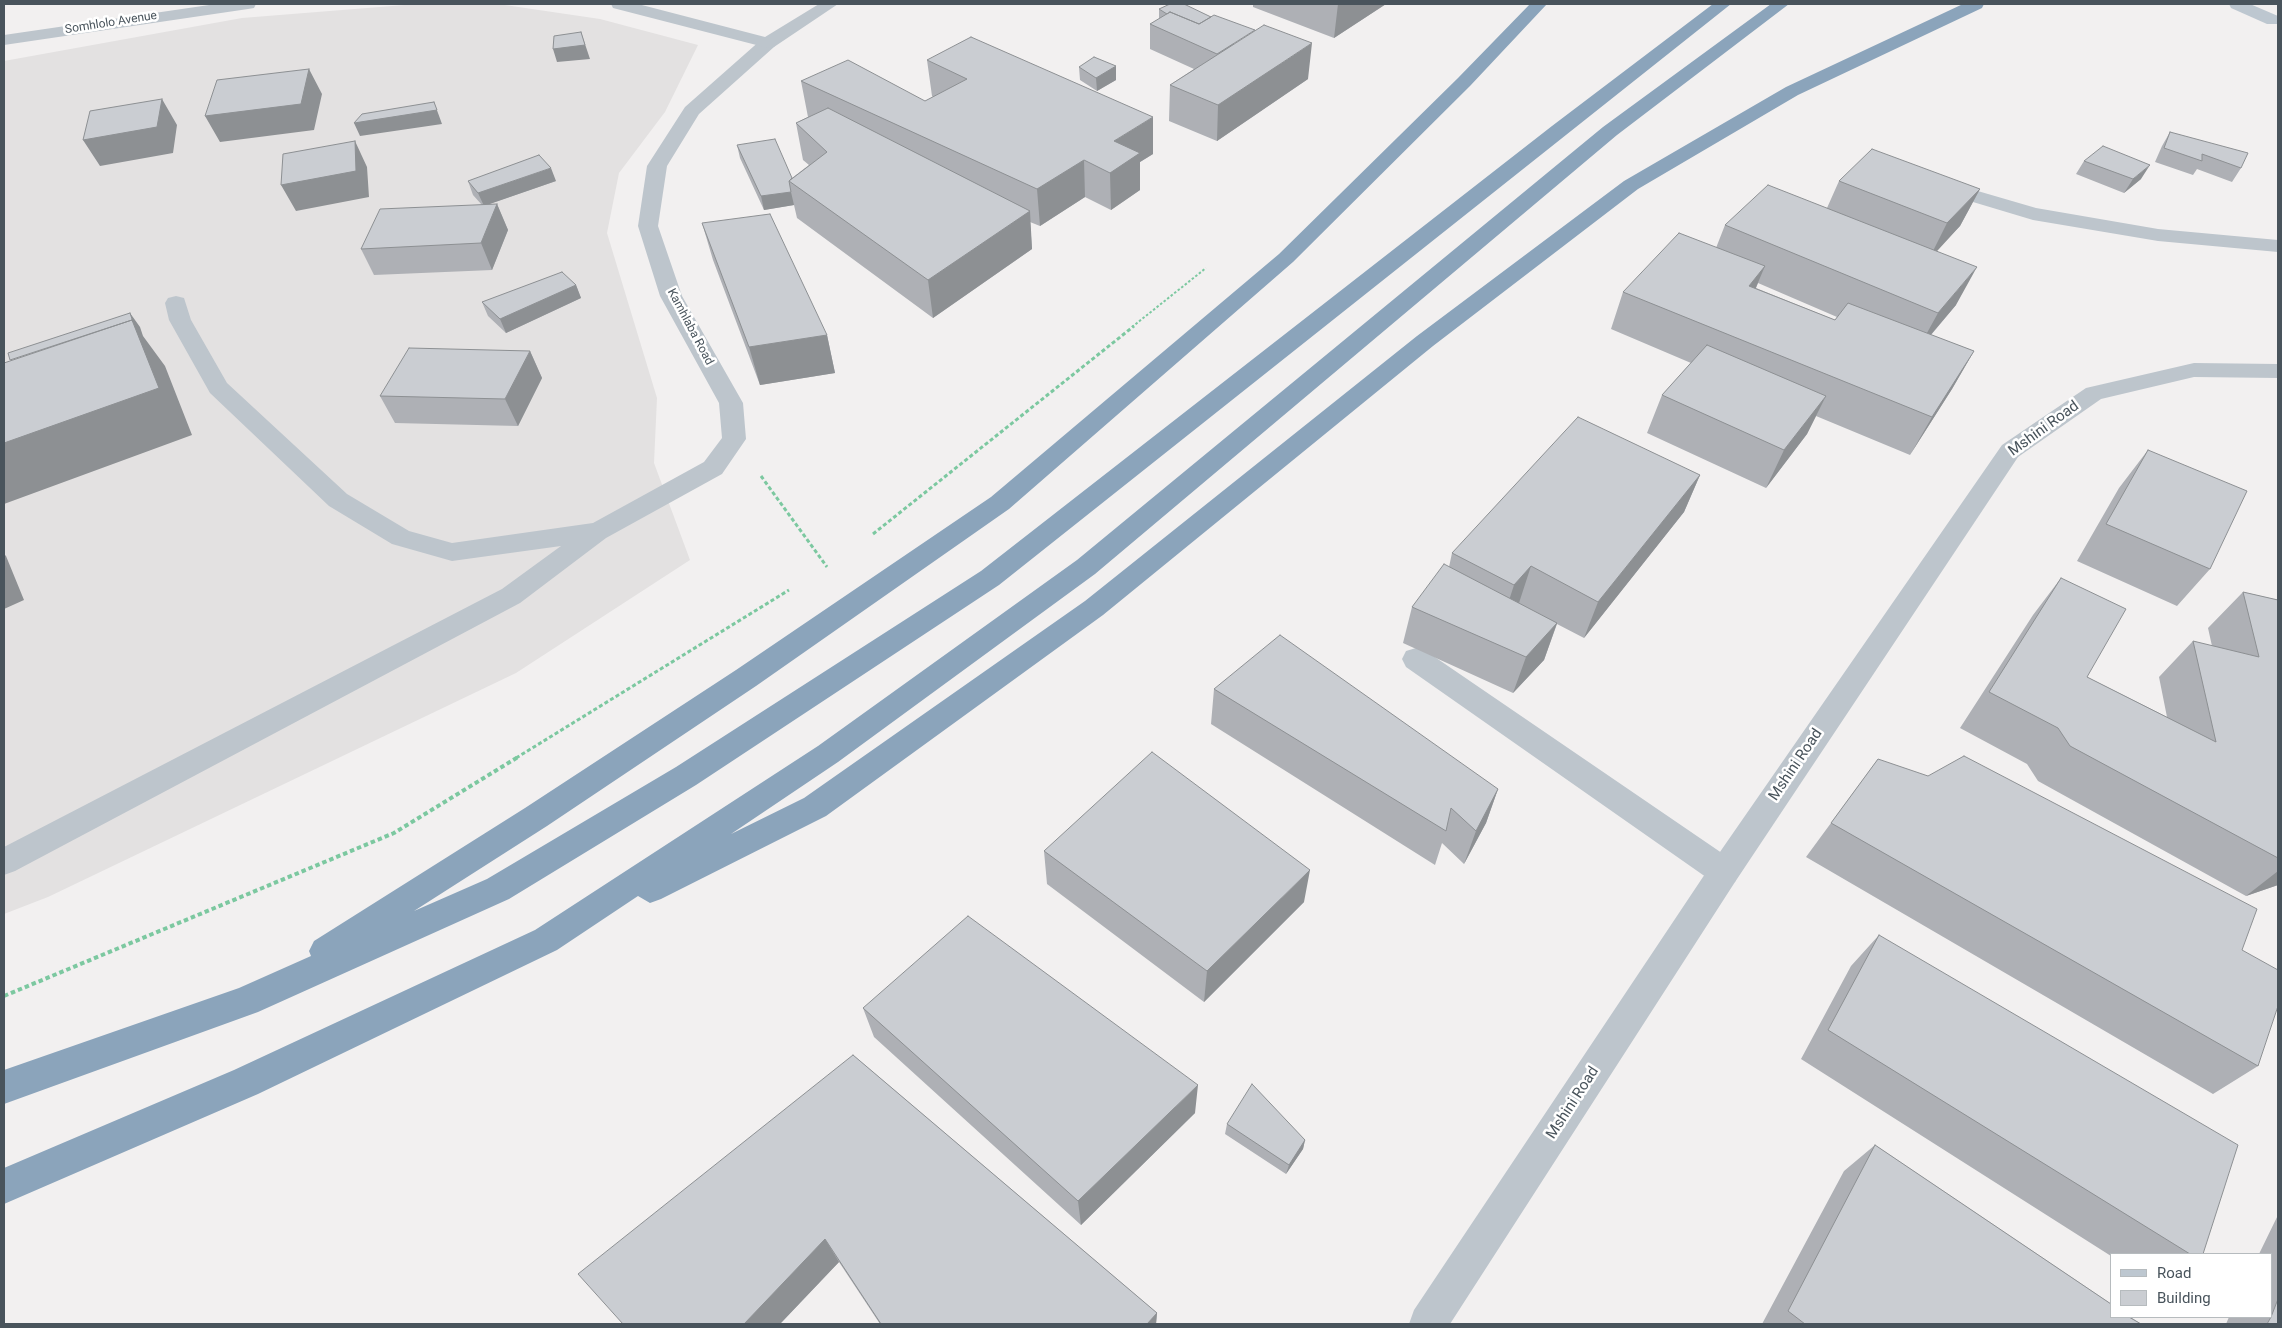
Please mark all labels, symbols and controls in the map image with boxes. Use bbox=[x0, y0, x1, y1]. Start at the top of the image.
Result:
street label: Somhlolo Avenue bbox=[64, 9, 158, 37]
street label: Kamhlaba Road bbox=[664, 286, 716, 368]
street label: Mshini Road bbox=[2005, 397, 2083, 461]
street label: Mshini Road bbox=[1765, 726, 1827, 804]
street label: Mshini Road bbox=[1543, 1063, 1603, 1143]
legend bbox=[2110, 1253, 2272, 1318]
text: Road bbox=[2157, 1264, 2191, 1282]
text: Building bbox=[2157, 1289, 2211, 1307]

